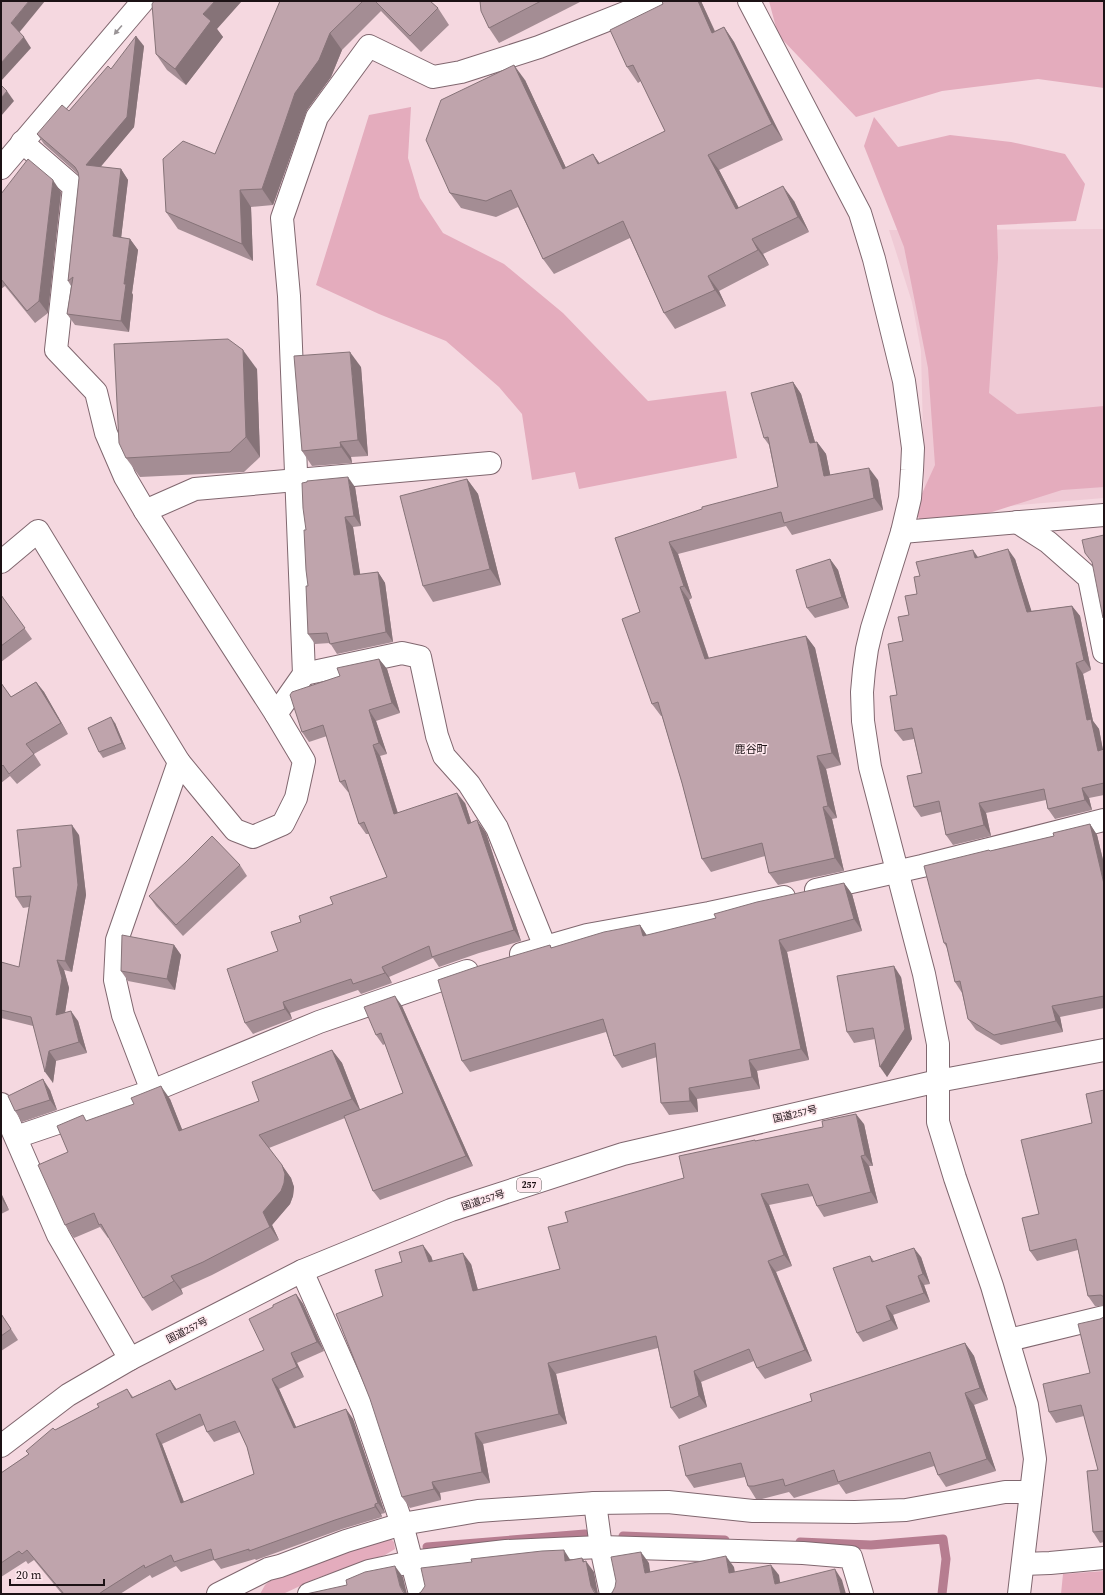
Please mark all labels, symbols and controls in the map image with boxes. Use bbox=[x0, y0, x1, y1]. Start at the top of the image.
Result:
one-way arrow bbox=[114, 26, 123, 35]
district label: 鹿谷町 bbox=[735, 742, 768, 757]
street label: 国道257号 bbox=[772, 1103, 818, 1125]
road number: 257 bbox=[517, 1178, 541, 1192]
street label: 国道257号 bbox=[460, 1187, 506, 1213]
street label: 国道257号 bbox=[164, 1314, 210, 1346]
scale bar bbox=[10, 1561, 104, 1587]
text: 20 m bbox=[16, 1567, 42, 1583]

